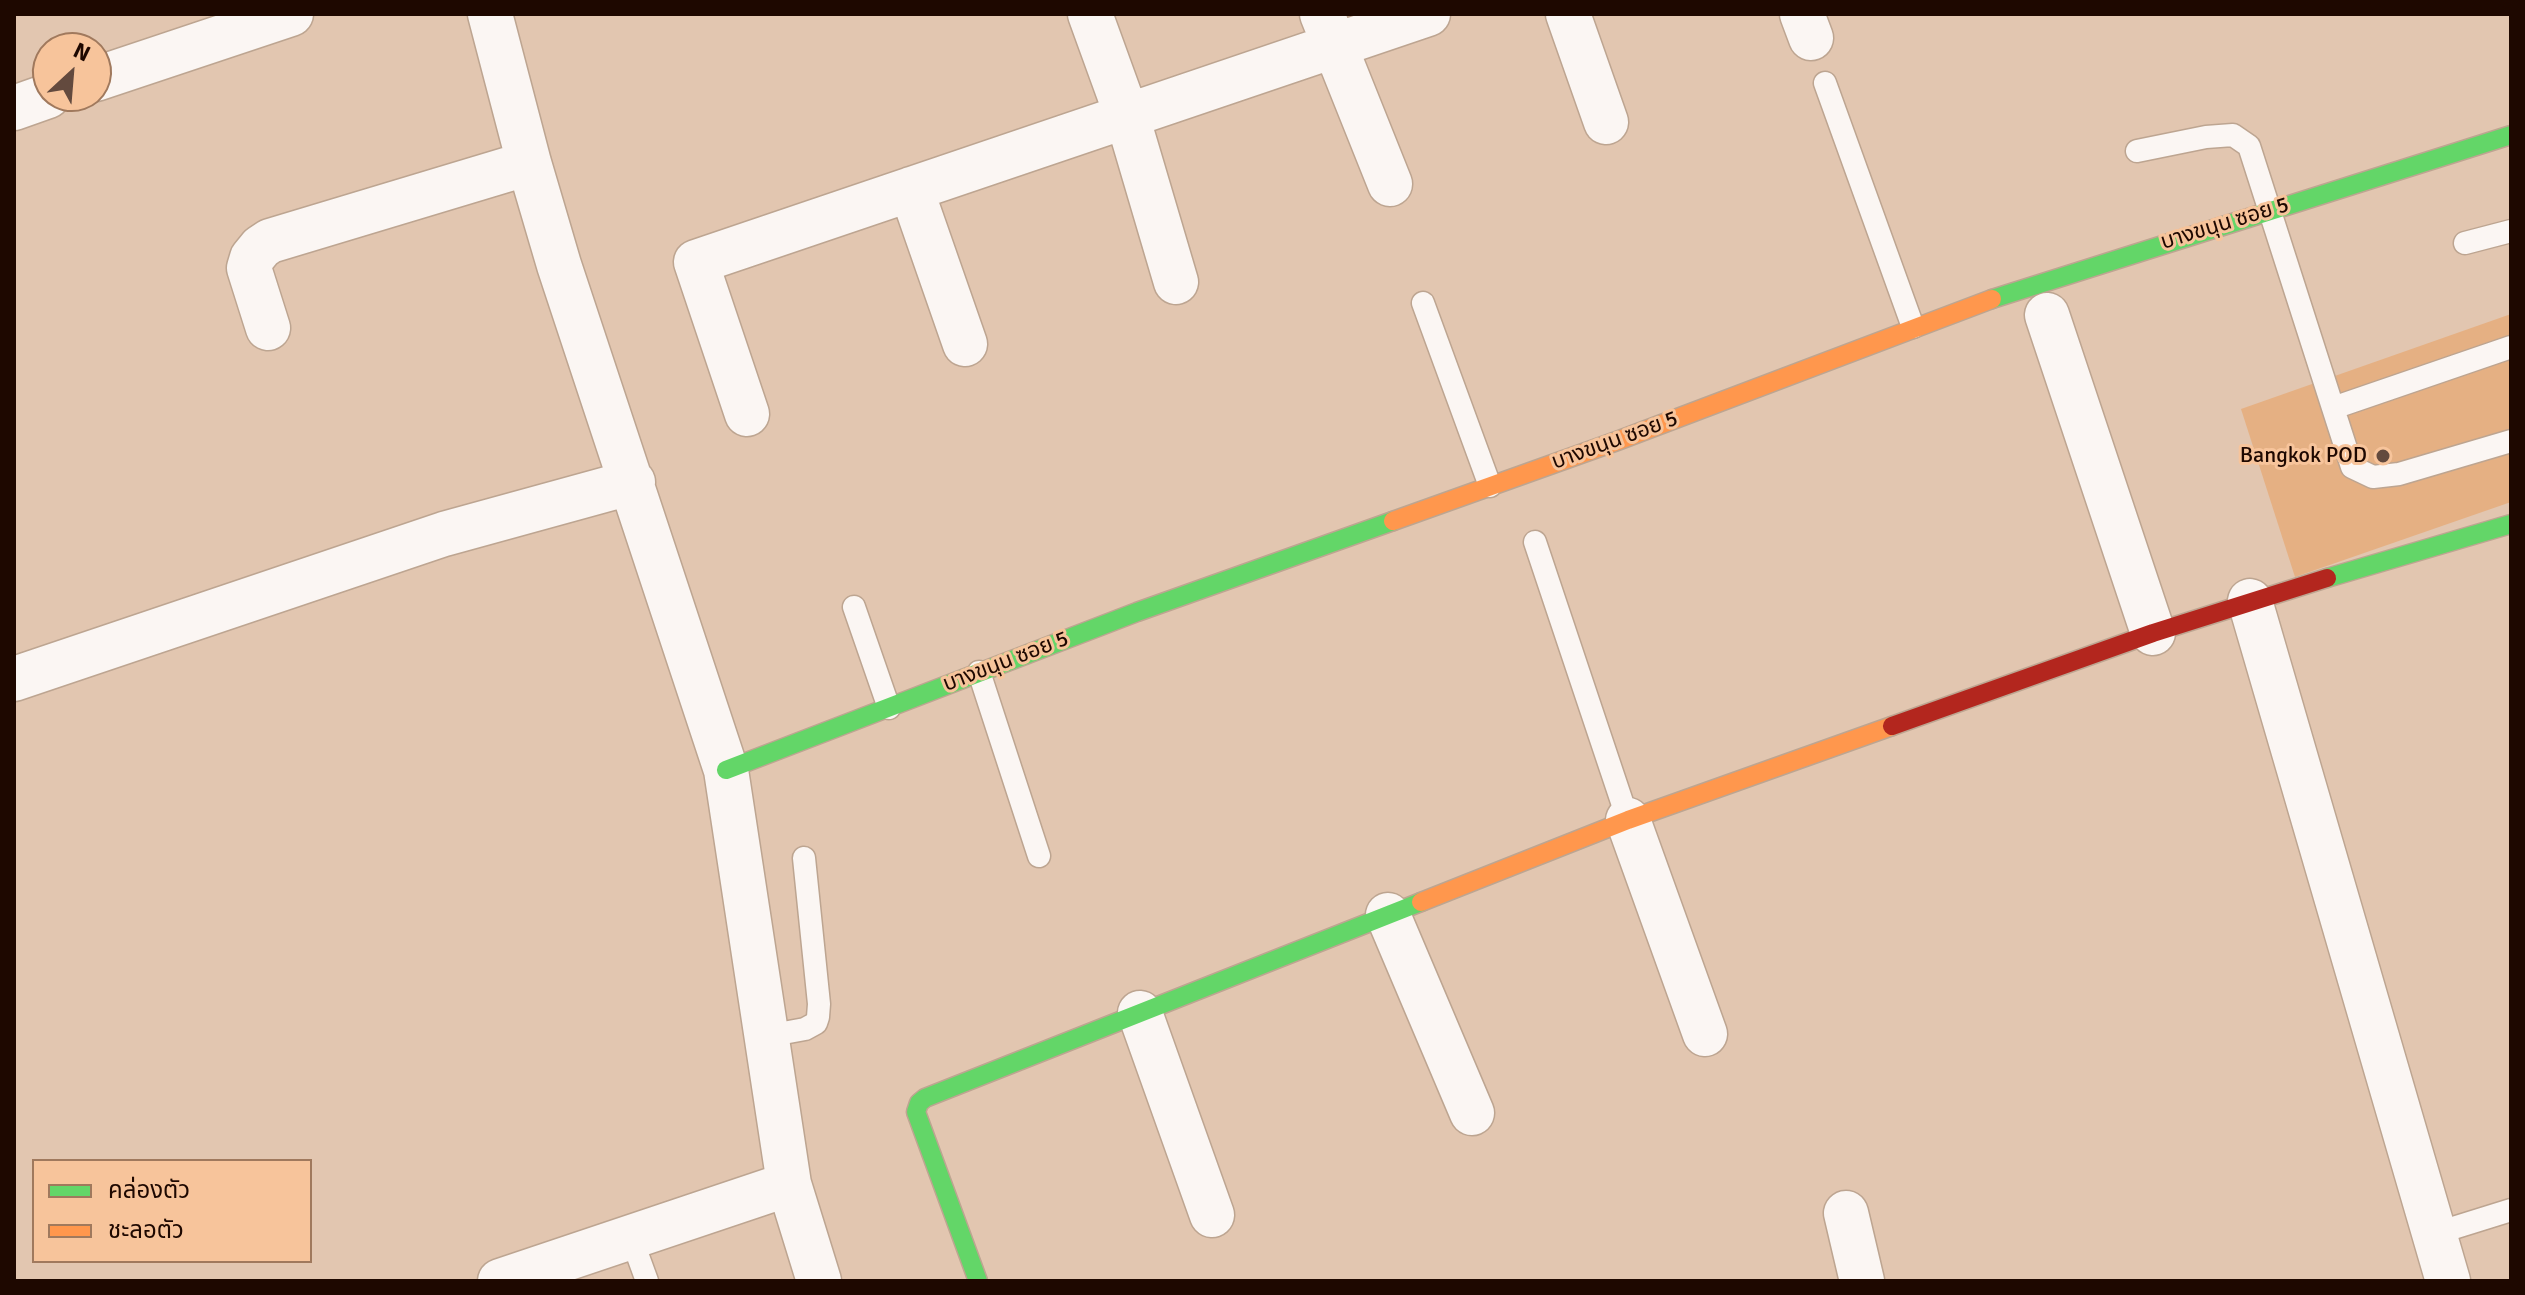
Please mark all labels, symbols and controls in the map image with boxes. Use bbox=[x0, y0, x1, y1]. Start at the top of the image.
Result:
north arrow bbox=[32, 32, 112, 112]
text: N bbox=[69, 36, 95, 67]
street label: บางขนุน ซอย 5 bbox=[2158, 192, 2292, 256]
street label: บางขนุน ซอย 5 bbox=[1548, 406, 1682, 476]
place label: Bangkok POD bbox=[2240, 443, 2367, 469]
marker: Bangkok POD bbox=[2374, 447, 2392, 465]
street label: บางขนุน ซอย 5 bbox=[939, 626, 1073, 698]
legend bbox=[32, 1159, 312, 1263]
text: คล่องตัว bbox=[108, 1175, 190, 1205]
text: ชะลอตัว bbox=[108, 1215, 184, 1245]

